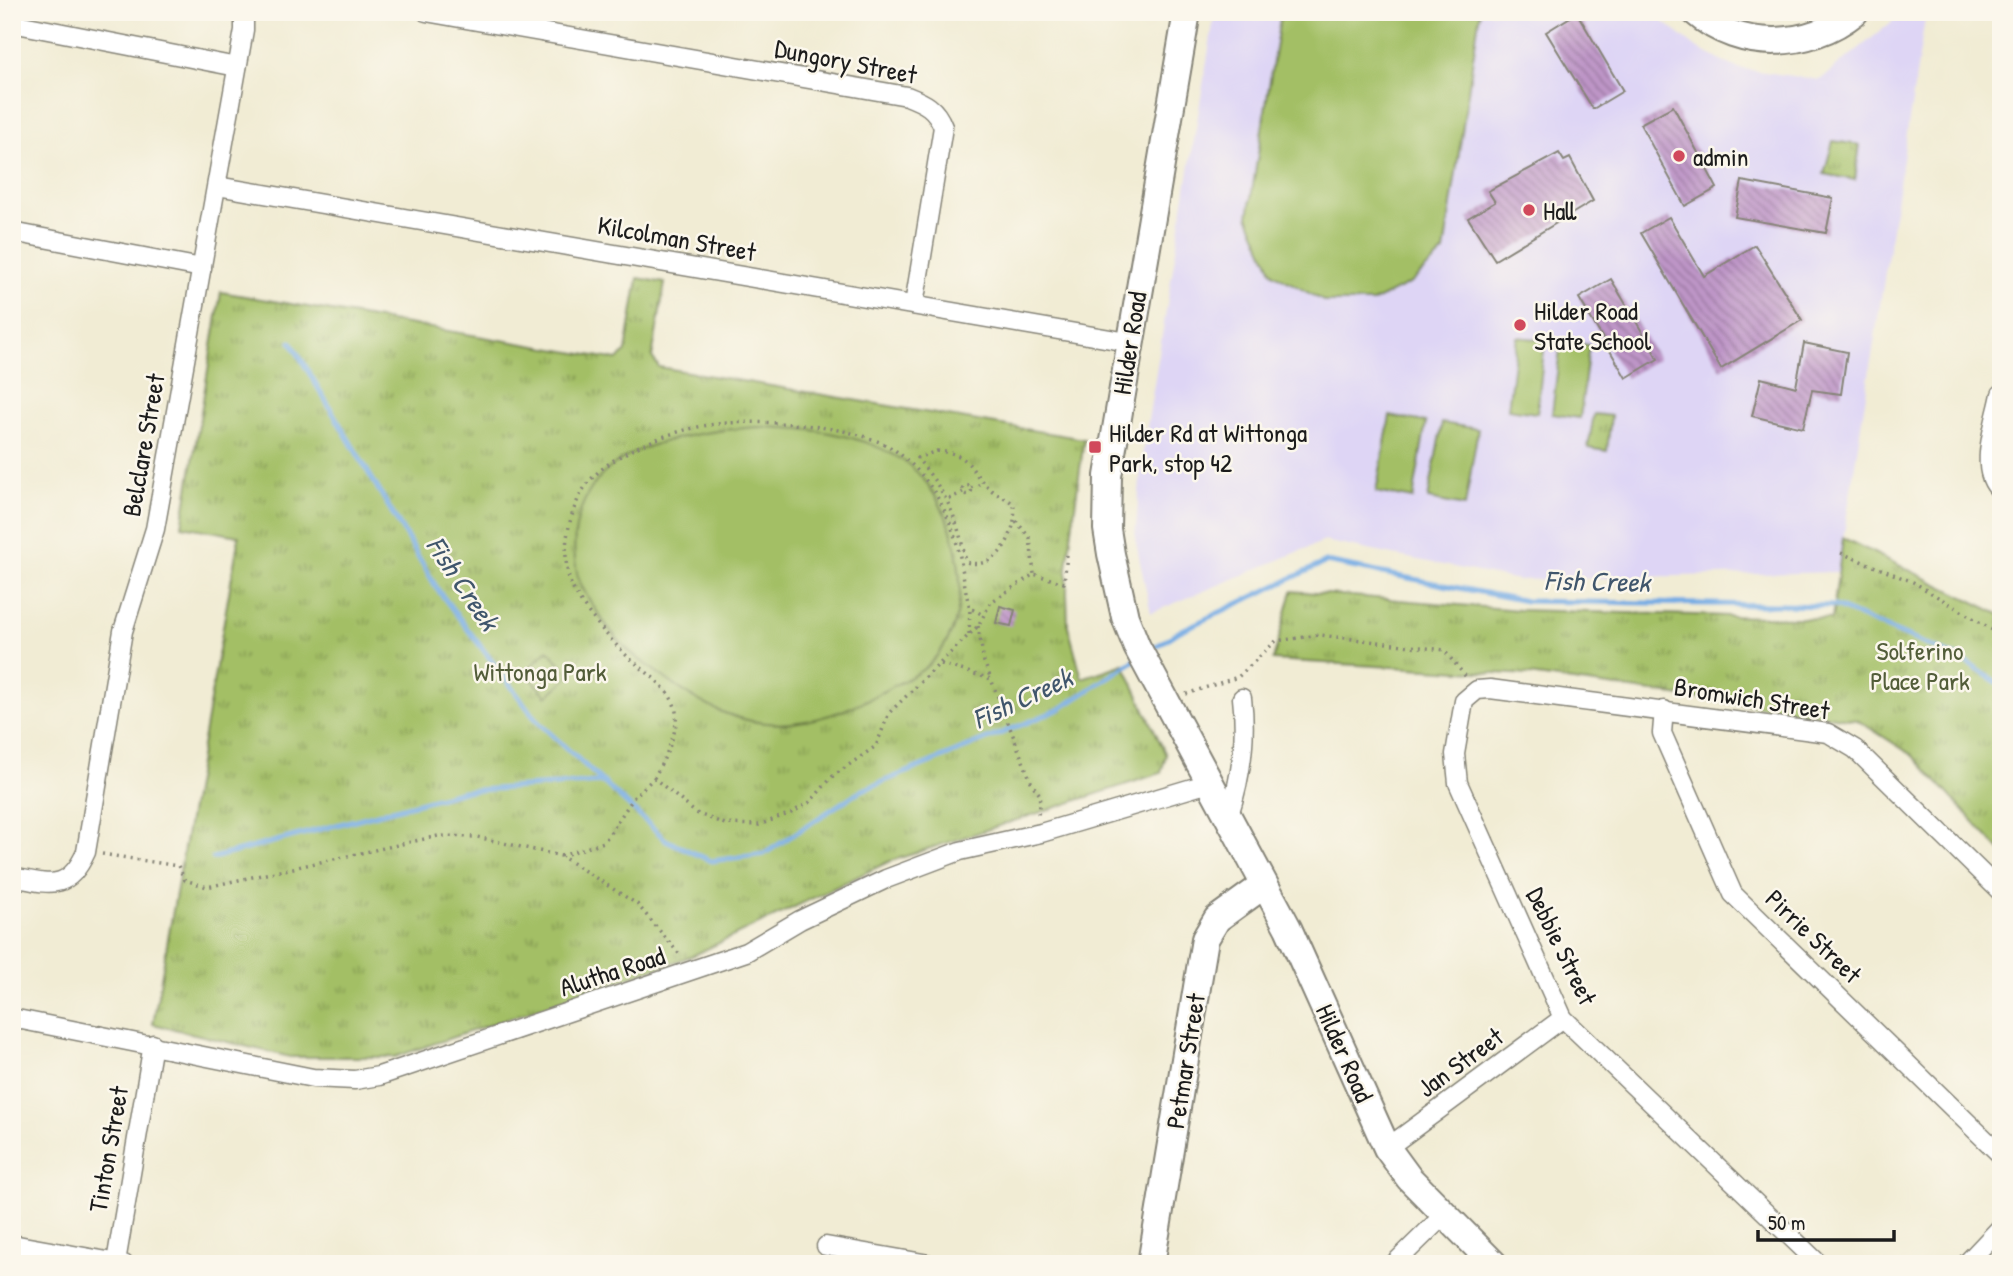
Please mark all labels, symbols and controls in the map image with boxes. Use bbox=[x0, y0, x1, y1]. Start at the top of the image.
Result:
street label: Dungory Street bbox=[772, 30, 921, 92]
place label: admin bbox=[1693, 139, 1749, 174]
marker: admin bbox=[1671, 148, 1687, 164]
place label: Hall bbox=[1543, 193, 1577, 228]
marker: Hall bbox=[1521, 202, 1537, 218]
street label: Kilcolman Street bbox=[595, 207, 760, 269]
street label: Hilder Road bbox=[1104, 289, 1154, 397]
place label: Hilder Road State School bbox=[1534, 293, 1651, 358]
marker: Hilder Road State School bbox=[1512, 317, 1528, 333]
street label: Belclare Street bbox=[113, 370, 173, 519]
place label: Hilder Rd at Wittonga Park, stop 42 bbox=[1109, 415, 1307, 480]
marker: Hilder Rd at Wittonga Park, stop 42 bbox=[1087, 439, 1103, 455]
water label: Fish Creek bbox=[418, 529, 510, 639]
water label: Fish Creek bbox=[1544, 561, 1653, 601]
park label: Solferino Place Park bbox=[1870, 633, 1970, 698]
park label: Wittonga Park bbox=[473, 654, 607, 689]
water label: Fish Creek bbox=[966, 657, 1080, 738]
street label: Bromwich Street bbox=[1672, 668, 1833, 728]
street label: Debbie Street bbox=[1518, 881, 1606, 1012]
street label: Pirrie Street bbox=[1758, 881, 1870, 991]
street label: Alutha Road bbox=[555, 938, 669, 1004]
street label: Petmar Street bbox=[1157, 990, 1213, 1131]
street label: Hilder Road bbox=[1308, 998, 1382, 1108]
street label: Jan Street bbox=[1410, 1018, 1511, 1105]
street label: Tinton Street bbox=[80, 1082, 136, 1215]
scale bar bbox=[1758, 1199, 1894, 1243]
text: 50 m bbox=[1768, 1208, 1805, 1237]

